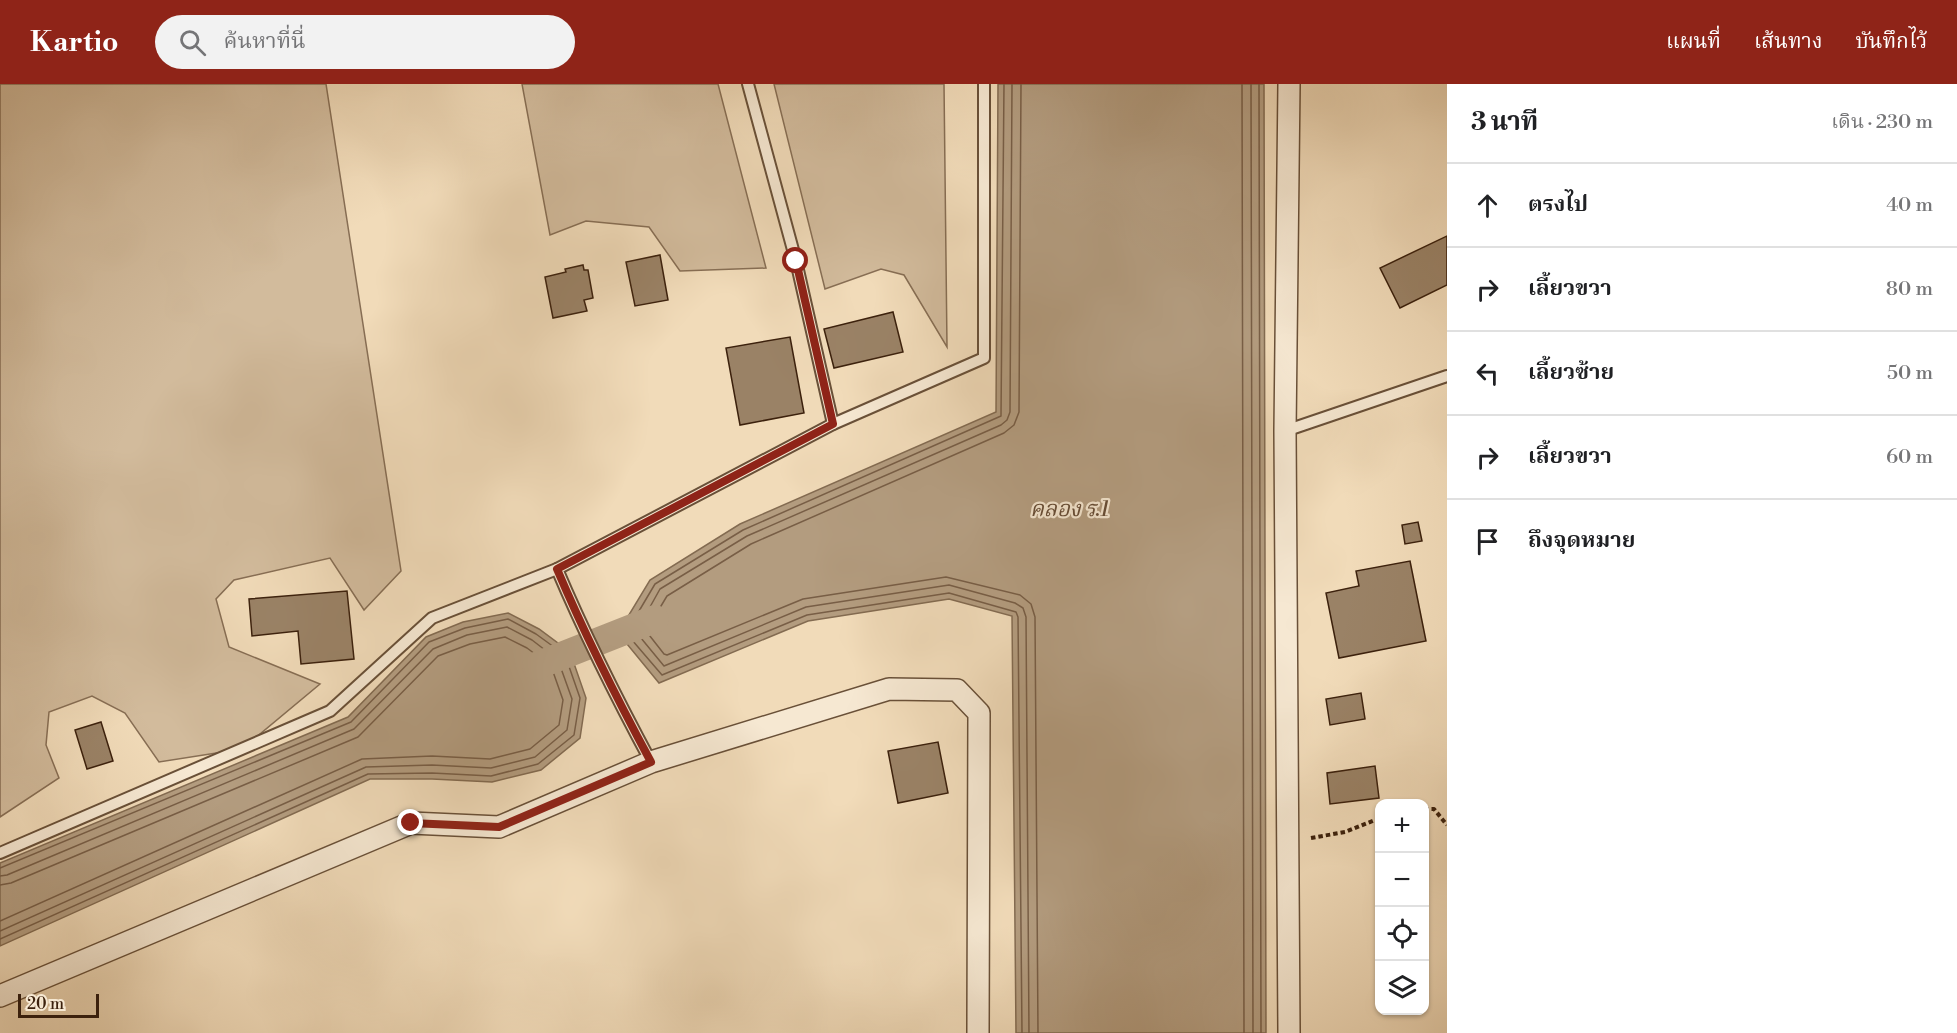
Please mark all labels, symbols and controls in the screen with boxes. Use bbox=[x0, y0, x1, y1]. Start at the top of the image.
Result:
search box bbox=[155, 15, 575, 69]
text: Kartio bbox=[30, 25, 119, 60]
icon: search bbox=[176, 26, 209, 59]
text: ค้นหาที่นี่ bbox=[224, 28, 306, 55]
text: แผนที่ bbox=[1666, 29, 1721, 55]
text: เส้นทาง bbox=[1754, 29, 1822, 55]
text: บันทึกไว้ bbox=[1855, 29, 1927, 55]
text: 3 นาที bbox=[1471, 106, 1538, 138]
text: เดิน · 230 m bbox=[1831, 110, 1933, 135]
icon: ahead bbox=[1471, 189, 1504, 222]
text: ตรงไป bbox=[1528, 191, 1588, 218]
text: 40 m bbox=[1886, 193, 1933, 218]
route start bbox=[782, 247, 808, 273]
icon: right bbox=[1471, 273, 1504, 306]
text: เลี้ยวขวา bbox=[1528, 275, 1612, 302]
text: 80 m bbox=[1886, 277, 1933, 302]
icon: left bbox=[1471, 357, 1504, 390]
text: เลี้ยวซ้าย bbox=[1528, 359, 1614, 386]
text: 50 m bbox=[1887, 361, 1933, 386]
icon: right bbox=[1471, 441, 1504, 474]
text: เลี้ยวขวา bbox=[1528, 443, 1612, 470]
text: 60 m bbox=[1886, 445, 1933, 470]
water label: คลอง ร.1 bbox=[1030, 496, 1108, 523]
icon: arrive bbox=[1471, 525, 1504, 558]
text: ถึงจุดหมาย bbox=[1528, 527, 1635, 554]
map controls bbox=[1375, 799, 1429, 1015]
button: + bbox=[1375, 799, 1429, 853]
route end bbox=[397, 809, 423, 835]
button: − bbox=[1375, 853, 1429, 907]
button: locate bbox=[1375, 907, 1429, 961]
button: layers bbox=[1375, 961, 1429, 1015]
scale bar bbox=[18, 991, 99, 1018]
text: 20 m bbox=[27, 994, 64, 1014]

